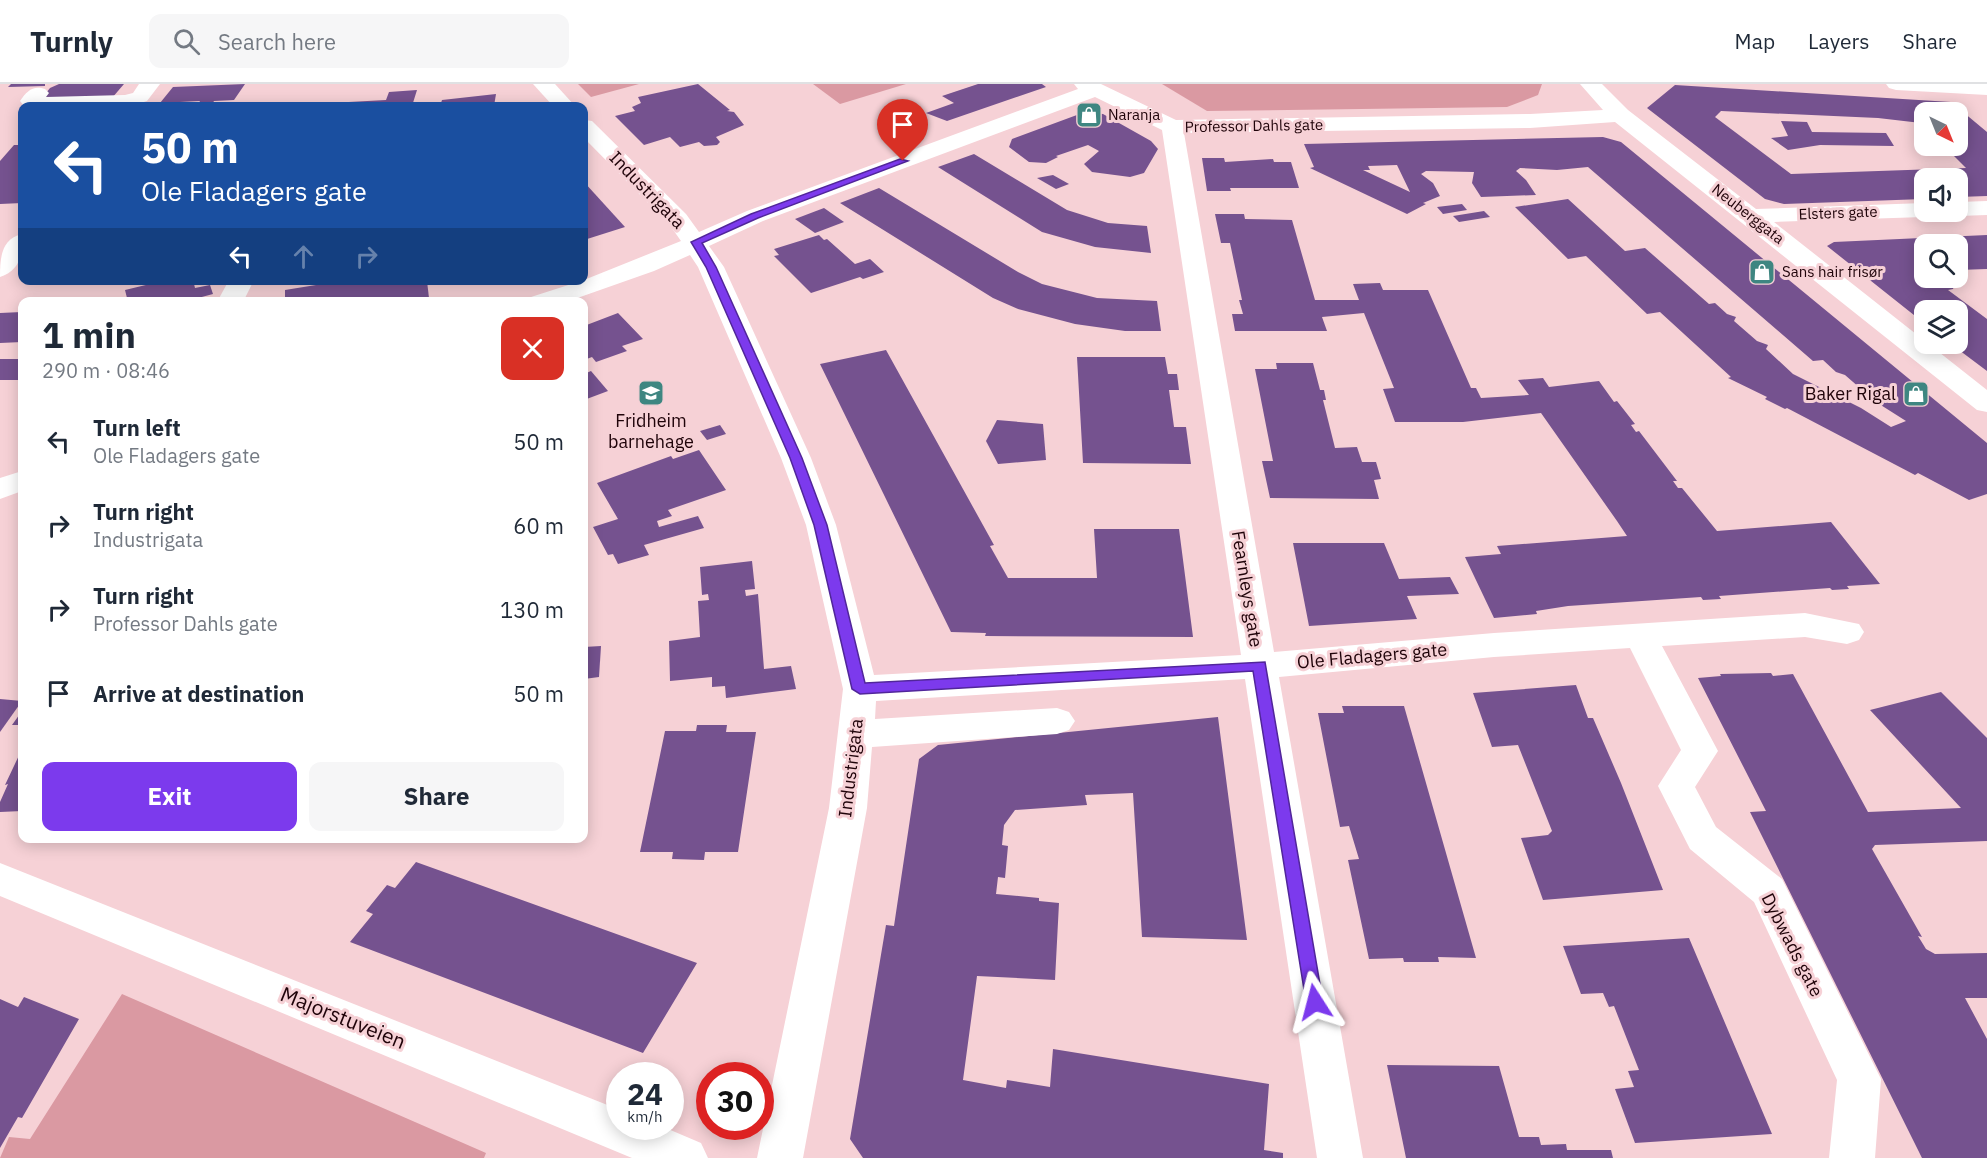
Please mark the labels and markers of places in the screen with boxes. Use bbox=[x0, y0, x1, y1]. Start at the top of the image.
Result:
pin bbox=[877, 99, 928, 161]
shop icon: Naranja bbox=[1074, 100, 1104, 130]
place label: Naranja bbox=[1108, 105, 1160, 124]
shop icon: Sans hair frisør bbox=[1747, 257, 1777, 287]
place label: Sans hair frisør bbox=[1782, 262, 1883, 281]
school or university icon: Fridheim barnehage bbox=[636, 378, 666, 408]
shop icon: Baker Rigal bbox=[1901, 379, 1931, 409]
place label: Baker Rigal bbox=[1805, 382, 1896, 405]
place label: Fridheim barnehage bbox=[608, 409, 694, 453]

